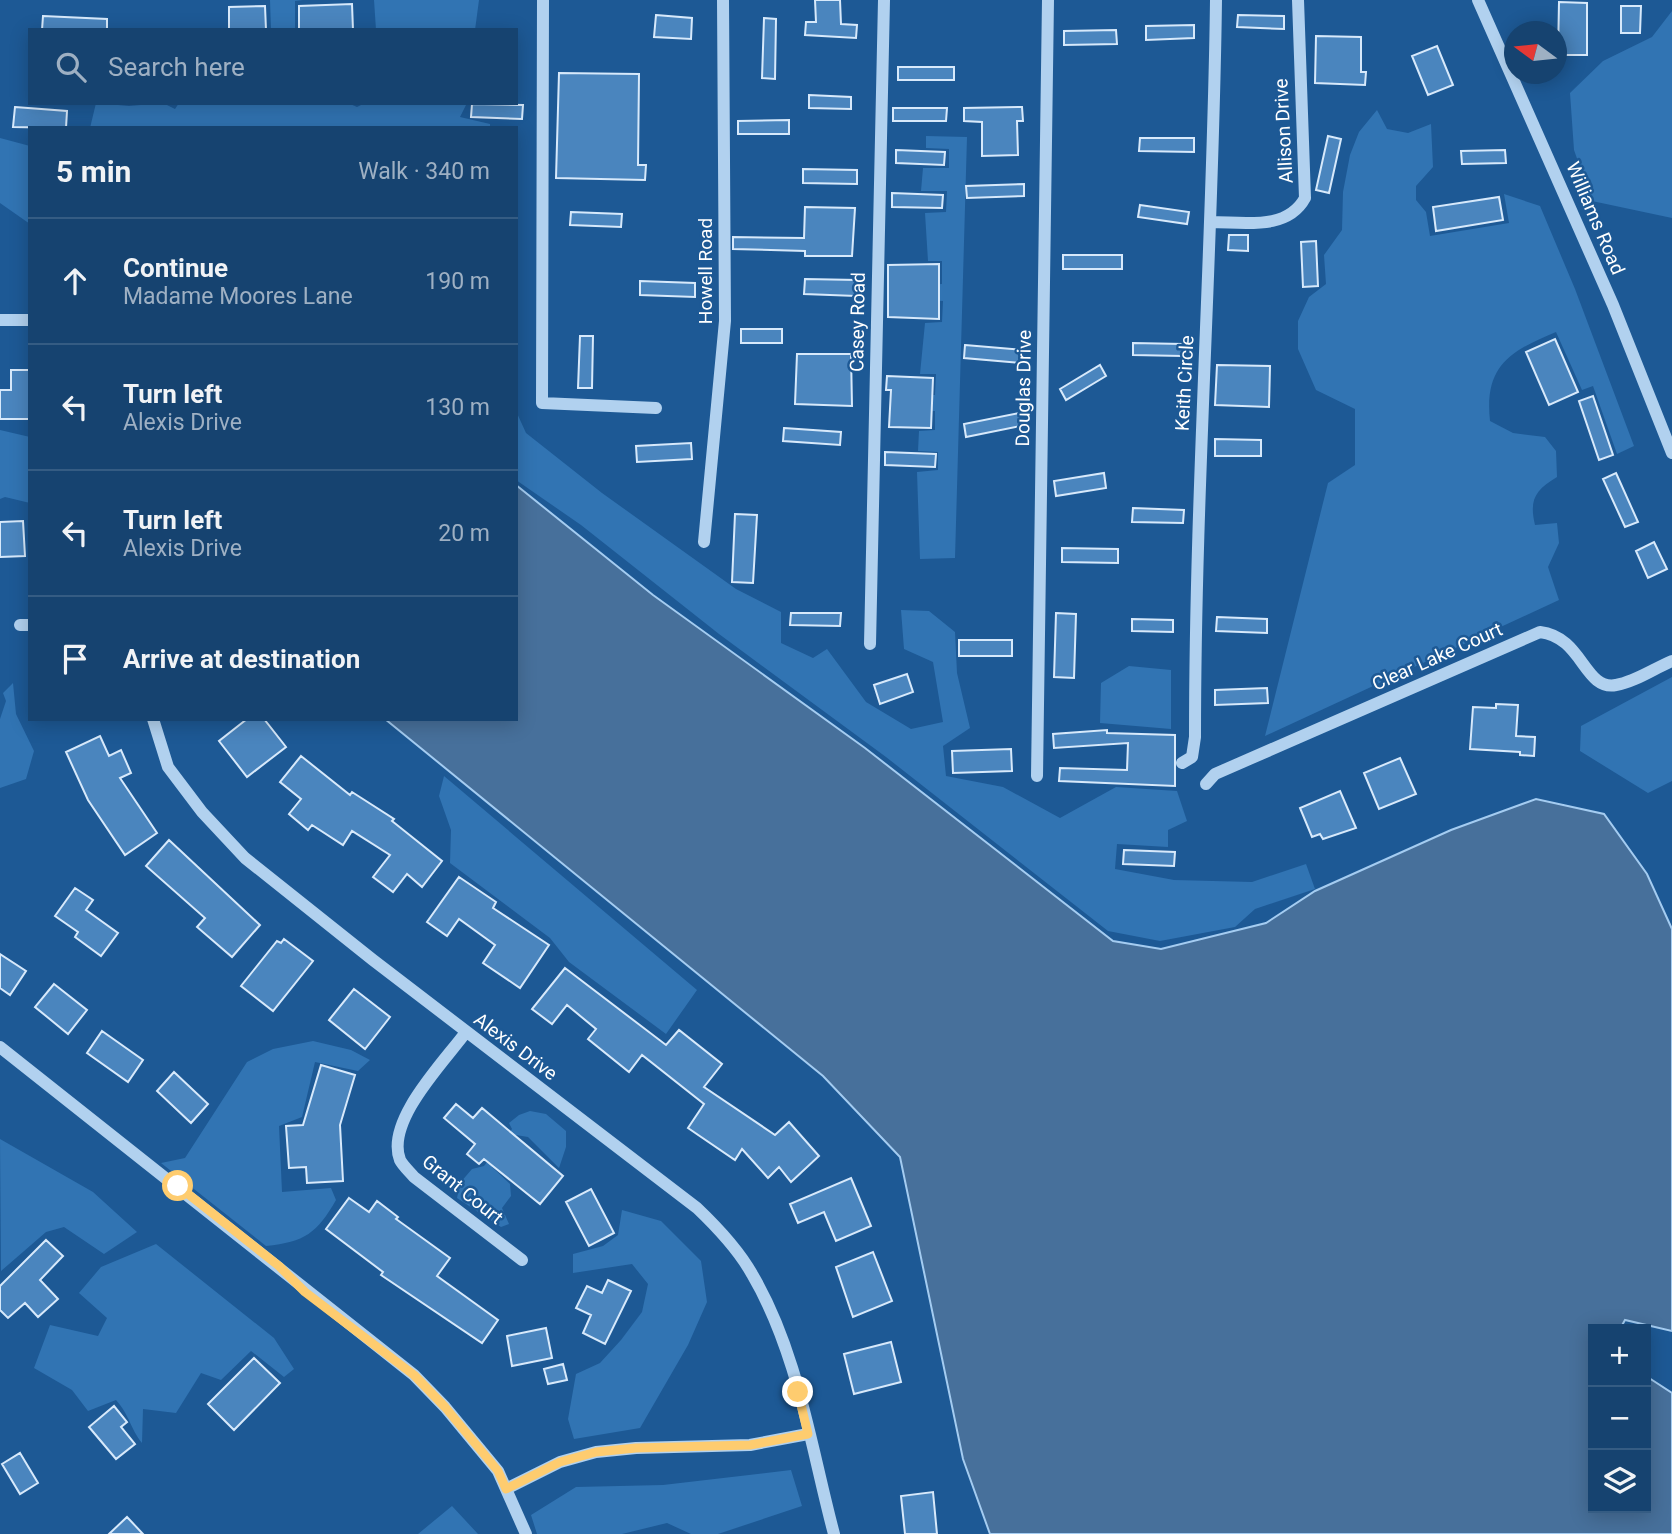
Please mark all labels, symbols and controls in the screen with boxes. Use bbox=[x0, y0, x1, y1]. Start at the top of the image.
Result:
north arrow bbox=[1504, 21, 1567, 84]
search box bbox=[28, 28, 518, 105]
icon: search bbox=[52, 48, 90, 86]
text: Search here bbox=[108, 52, 245, 82]
street label: Allison Drive bbox=[1269, 78, 1298, 184]
text: 5 min bbox=[56, 154, 131, 189]
text: Walk · 340 m bbox=[358, 158, 490, 185]
street label: Williams Road bbox=[1561, 158, 1630, 278]
street label: Howell Road bbox=[694, 218, 717, 324]
text: Continue bbox=[123, 253, 228, 283]
icon: ahead bbox=[56, 262, 94, 300]
text: 190 m bbox=[425, 268, 490, 295]
street label: Casey Road bbox=[845, 272, 870, 372]
text: Madame Moores Lane bbox=[123, 283, 353, 310]
street label: Douglas Drive bbox=[1011, 330, 1036, 447]
street label: Keith Circle bbox=[1171, 335, 1198, 431]
text: Turn left bbox=[123, 379, 222, 409]
icon: left bbox=[56, 388, 94, 426]
text: 130 m bbox=[425, 394, 490, 421]
text: Alexis Drive bbox=[123, 409, 242, 436]
text: Turn left bbox=[123, 505, 222, 535]
icon: left bbox=[56, 514, 94, 552]
text: 20 m bbox=[438, 520, 490, 547]
text: Alexis Drive bbox=[123, 535, 242, 562]
street label: Clear Lake Court bbox=[1369, 617, 1506, 695]
icon: arrive bbox=[56, 640, 94, 678]
text: Arrive at destination bbox=[123, 644, 360, 674]
street label: Alexis Drive bbox=[470, 1008, 562, 1085]
street label: Grant Court bbox=[418, 1150, 508, 1229]
route start bbox=[162, 1170, 193, 1201]
map controls bbox=[1588, 1324, 1651, 1513]
button: + bbox=[1588, 1324, 1651, 1387]
route end bbox=[782, 1376, 813, 1407]
button: − bbox=[1588, 1387, 1651, 1450]
button: layers bbox=[1588, 1450, 1651, 1513]

